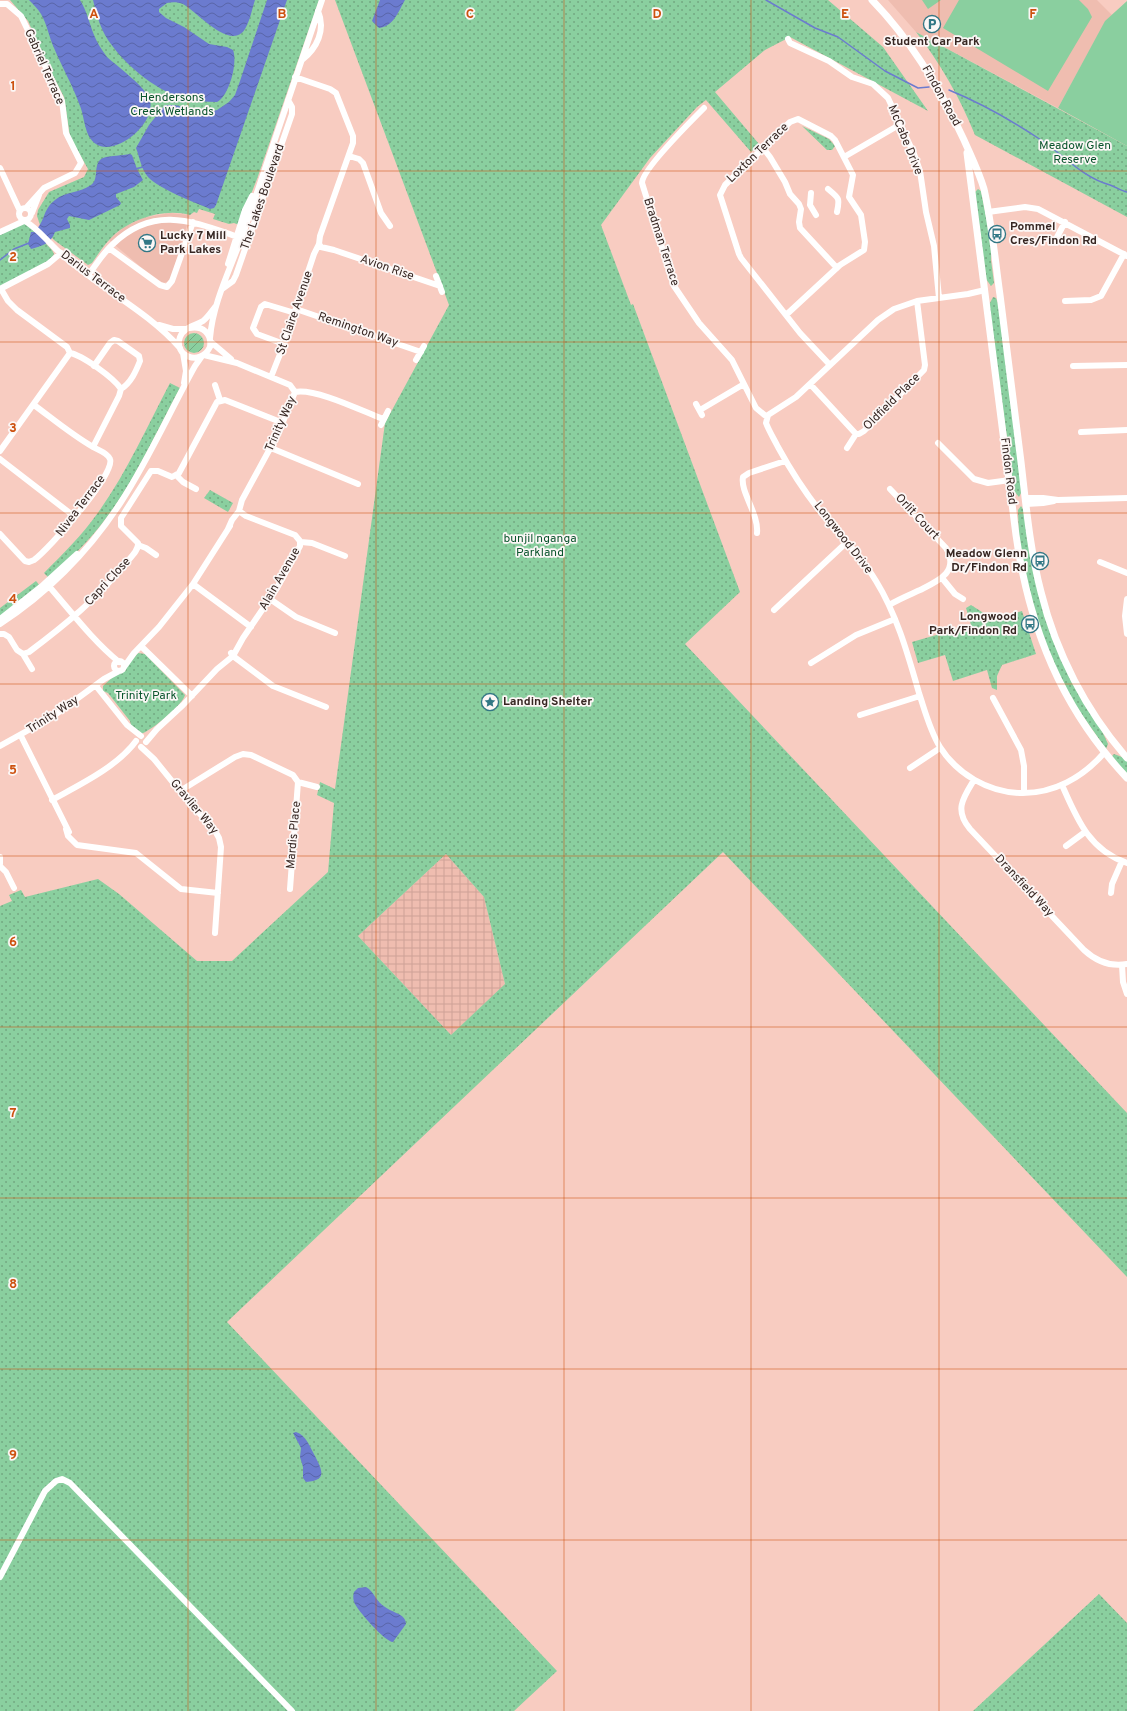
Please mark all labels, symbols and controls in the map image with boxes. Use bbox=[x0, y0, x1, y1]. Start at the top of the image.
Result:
text: A bbox=[89, 7, 99, 23]
text: B bbox=[278, 7, 287, 23]
text: C bbox=[466, 7, 474, 23]
text: D bbox=[652, 7, 662, 23]
text: E bbox=[841, 7, 849, 23]
text: F bbox=[1029, 7, 1037, 23]
parking icon: Student Car Park bbox=[922, 14, 942, 34]
street label: Gabriel Terrace bbox=[20, 27, 68, 107]
place label: Student Car Park bbox=[884, 34, 980, 50]
street label: Findon Road bbox=[918, 63, 964, 129]
text: 1 bbox=[10, 79, 16, 95]
park label: Hendersons Creek Wetlands bbox=[130, 90, 214, 120]
street label: McCabe Drive bbox=[884, 103, 926, 177]
street label: Loxton Terrace bbox=[724, 119, 792, 187]
park label: Meadow Glen Reserve bbox=[1039, 138, 1111, 168]
street label: The Lakes Boulevard bbox=[237, 142, 289, 252]
street label: Bradman Terrace bbox=[639, 196, 683, 288]
place label: Pommel Cres/Findon Rd bbox=[1010, 219, 1097, 249]
bus stop icon: Pommel Cres/Findon Rd bbox=[987, 224, 1007, 244]
place label: Lucky 7 Mill Park Lakes bbox=[160, 228, 226, 258]
supermarket icon: Lucky 7 Mill Park Lakes bbox=[137, 233, 157, 253]
street label: Darius Terrace bbox=[57, 247, 129, 307]
text: 2 bbox=[9, 250, 17, 266]
street label: Avion Rise bbox=[358, 251, 416, 285]
street label: St Claire Avenue bbox=[273, 269, 317, 357]
street label: Remington Way bbox=[316, 309, 400, 351]
street label: Oldfield Place bbox=[860, 370, 924, 434]
street label: Trinity Way bbox=[262, 394, 300, 454]
text: 3 bbox=[9, 421, 17, 437]
street label: Findon Road bbox=[996, 437, 1020, 505]
street label: Nivea Terrace bbox=[53, 472, 109, 540]
street label: Orlit Court bbox=[891, 490, 943, 544]
street label: Longwood Drive bbox=[810, 499, 876, 577]
park label: bunjil nganga Parkland bbox=[503, 531, 577, 561]
street label: Alain Avenue bbox=[256, 545, 304, 613]
place label: Meadow Glenn Dr/Findon Rd bbox=[946, 546, 1027, 576]
bus stop icon: Meadow Glenn Dr/Findon Rd bbox=[1030, 551, 1050, 571]
street label: Capri Close bbox=[81, 554, 135, 610]
text: 4 bbox=[9, 592, 17, 608]
place label: Longwood Park/Findon Rd bbox=[929, 609, 1017, 639]
bus stop icon: Longwood Park/Findon Rd bbox=[1020, 614, 1040, 634]
park label: Trinity Park bbox=[115, 688, 177, 704]
street label: Trinity Way bbox=[24, 692, 82, 738]
place icon: Landing Shelter bbox=[480, 692, 500, 712]
place label: Landing Shelter bbox=[503, 694, 592, 710]
text: 5 bbox=[9, 763, 17, 779]
street label: Gravlier Way bbox=[166, 776, 222, 838]
street label: Mardis Place bbox=[283, 800, 305, 870]
street label: Dransfield Way bbox=[991, 851, 1057, 921]
text: 6 bbox=[9, 935, 17, 951]
text: 7 bbox=[10, 1106, 17, 1122]
text: 8 bbox=[9, 1277, 17, 1293]
text: 9 bbox=[9, 1448, 17, 1464]

